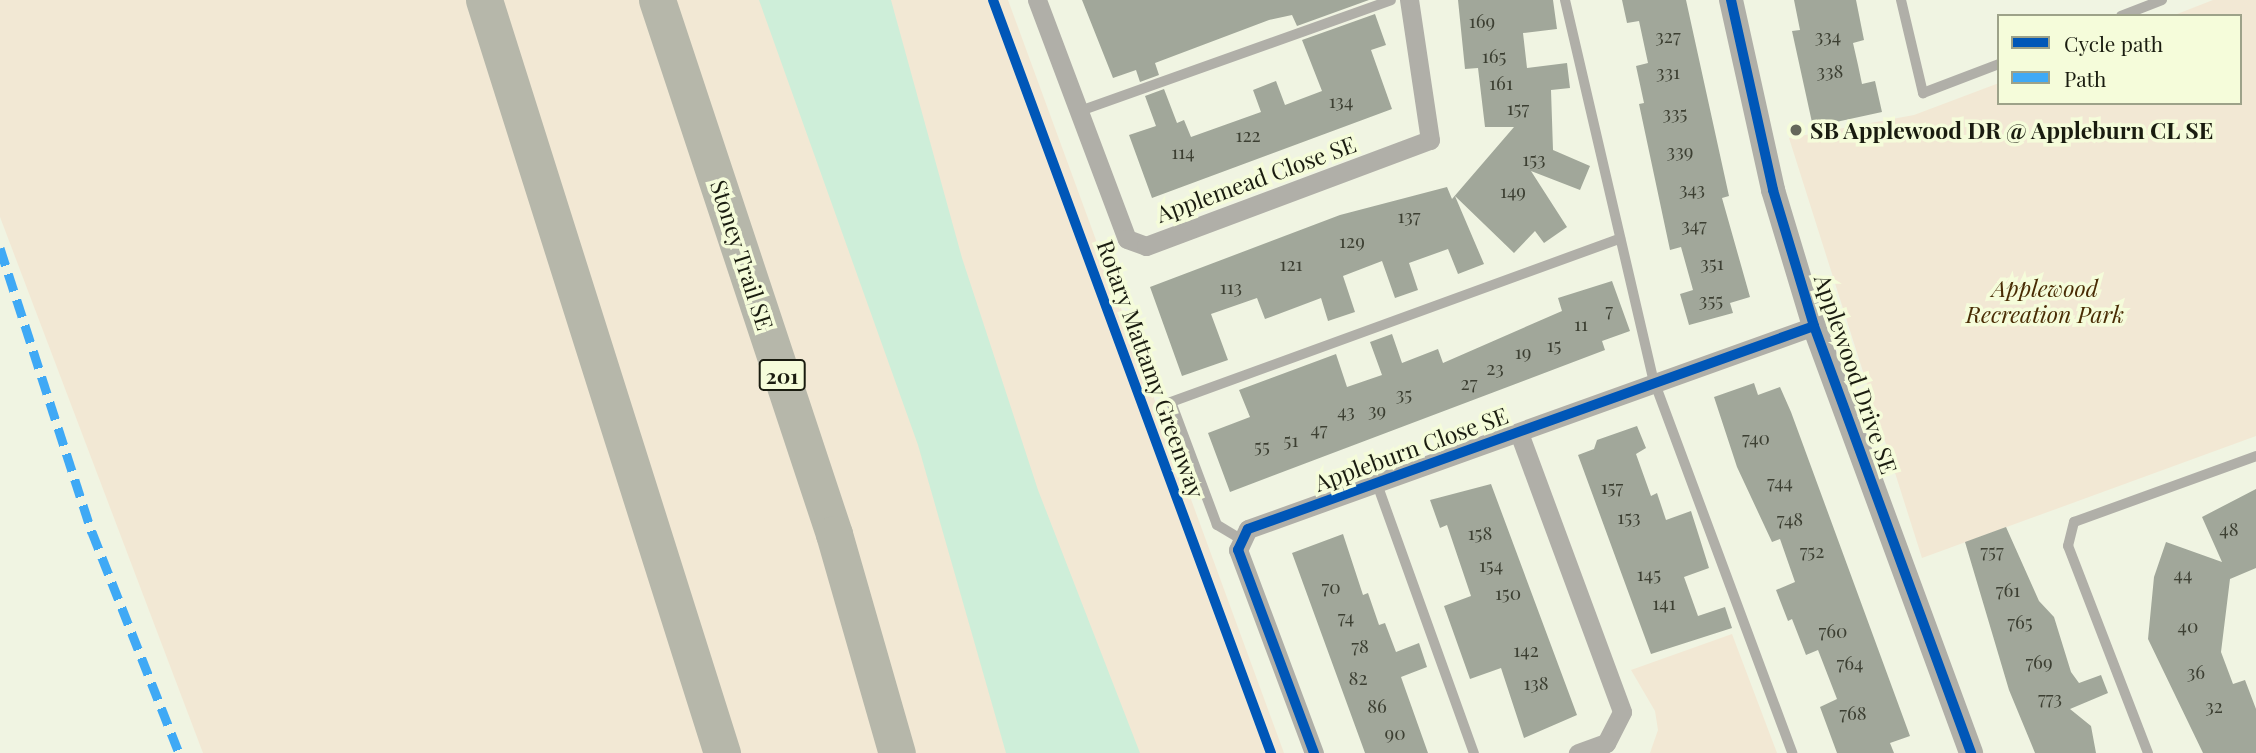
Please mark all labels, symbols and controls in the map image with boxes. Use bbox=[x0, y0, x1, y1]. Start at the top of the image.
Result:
house number: 169 bbox=[1469, 10, 1495, 32]
legend bbox=[1997, 14, 2242, 105]
house number: 327 bbox=[1655, 25, 1681, 47]
house number: 334 bbox=[1815, 25, 1841, 47]
text: Cycle path bbox=[2064, 29, 2163, 57]
house number: 165 bbox=[1482, 45, 1506, 67]
house number: 338 bbox=[1816, 60, 1844, 82]
house number: 331 bbox=[1656, 61, 1680, 83]
text: Path bbox=[2064, 64, 2106, 92]
house number: 161 bbox=[1489, 72, 1513, 94]
house number: 134 bbox=[1329, 90, 1353, 112]
house number: 157 bbox=[1507, 97, 1529, 119]
house number: 335 bbox=[1662, 102, 1688, 124]
place label: SB Applewood DR @ Appleburn CL SE bbox=[1810, 116, 2216, 144]
marker: SB Applewood DR @ Appleburn CL SE bbox=[1788, 122, 1804, 138]
house number: 122 bbox=[1235, 124, 1261, 146]
street label: Applemead Close SE bbox=[1152, 130, 1360, 228]
house number: 339 bbox=[1667, 140, 1693, 162]
house number: 114 bbox=[1171, 141, 1195, 163]
house number: 153 bbox=[1522, 148, 1546, 170]
street label: Stoney Trail SE bbox=[705, 176, 779, 334]
house number: 343 bbox=[1679, 178, 1705, 200]
house number: 149 bbox=[1500, 180, 1526, 202]
house number: 137 bbox=[1398, 205, 1420, 227]
house number: 347 bbox=[1681, 214, 1707, 236]
house number: 129 bbox=[1339, 230, 1365, 252]
street label: Rotary Mattamy Greenway bbox=[1091, 236, 1211, 502]
house number: 351 bbox=[1700, 252, 1724, 274]
house number: 121 bbox=[1279, 253, 1303, 275]
street label: Applewood Drive SE bbox=[1809, 271, 1903, 477]
park label: Applewood Recreation Park bbox=[1966, 274, 2124, 328]
house number: 113 bbox=[1220, 276, 1242, 298]
house number: 355 bbox=[1699, 289, 1723, 311]
house number: 7 bbox=[1605, 299, 1613, 321]
house number: 11 bbox=[1574, 313, 1588, 335]
house number: 15 bbox=[1547, 334, 1561, 356]
house number: 19 bbox=[1515, 341, 1531, 363]
house number: 23 bbox=[1486, 357, 1504, 379]
road number: 201 bbox=[758, 358, 806, 392]
house number: 27 bbox=[1461, 372, 1477, 394]
house number: 35 bbox=[1396, 383, 1412, 405]
house number: 39 bbox=[1368, 399, 1386, 421]
house number: 43 bbox=[1337, 400, 1355, 422]
street label: Appleburn Close SE bbox=[1310, 401, 1512, 497]
house number: 47 bbox=[1311, 418, 1327, 440]
house number: 740 bbox=[1742, 427, 1770, 449]
house number: 51 bbox=[1284, 429, 1298, 451]
house number: 55 bbox=[1254, 435, 1270, 457]
house number: 744 bbox=[1767, 471, 1793, 493]
house number: 157 bbox=[1601, 476, 1623, 498]
house number: 153 bbox=[1617, 506, 1641, 528]
house number: 748 bbox=[1777, 508, 1803, 530]
house number: 48 bbox=[2219, 518, 2239, 540]
house number: 158 bbox=[1468, 522, 1492, 544]
house number: 752 bbox=[1800, 540, 1824, 562]
house number: 757 bbox=[1980, 540, 2004, 562]
house number: 154 bbox=[1479, 554, 1503, 576]
house number: 145 bbox=[1637, 563, 1661, 585]
house number: 44 bbox=[2174, 563, 2192, 585]
house number: 70 bbox=[1321, 576, 1341, 598]
house number: 761 bbox=[1996, 579, 2020, 601]
house number: 150 bbox=[1495, 582, 1521, 604]
house number: 141 bbox=[1652, 592, 1676, 614]
house number: 74 bbox=[1338, 606, 1354, 628]
house number: 765 bbox=[2007, 611, 2033, 633]
house number: 40 bbox=[2178, 615, 2198, 637]
house number: 760 bbox=[1819, 620, 1847, 642]
house number: 78 bbox=[1351, 635, 1369, 657]
house number: 142 bbox=[1513, 639, 1539, 661]
house number: 769 bbox=[2025, 651, 2053, 673]
house number: 764 bbox=[1837, 652, 1863, 674]
house number: 36 bbox=[2187, 661, 2205, 683]
house number: 82 bbox=[1349, 667, 1367, 689]
house number: 138 bbox=[1523, 672, 1549, 694]
house number: 773 bbox=[2038, 687, 2062, 709]
house number: 86 bbox=[1367, 695, 1387, 717]
house number: 32 bbox=[2205, 695, 2223, 717]
house number: 768 bbox=[1839, 702, 1867, 724]
house number: 90 bbox=[1384, 722, 1406, 744]

